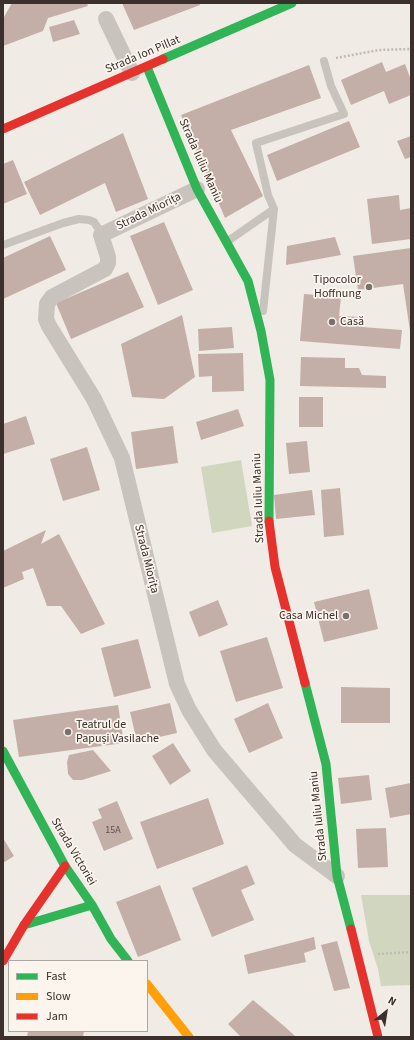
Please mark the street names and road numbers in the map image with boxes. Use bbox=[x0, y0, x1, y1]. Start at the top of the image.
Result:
street label: Strada Ion Pillat bbox=[104, 33, 182, 77]
street label: Strada Iuliu Maniu bbox=[175, 117, 225, 205]
street label: Strada Miorița bbox=[114, 190, 184, 234]
street label: Strada Iuliu Maniu bbox=[250, 452, 268, 544]
street label: Strada Miorița bbox=[131, 523, 161, 595]
street label: Strada Iuliu Maniu bbox=[307, 770, 331, 862]
street label: Strada Victoriei bbox=[47, 816, 99, 888]

